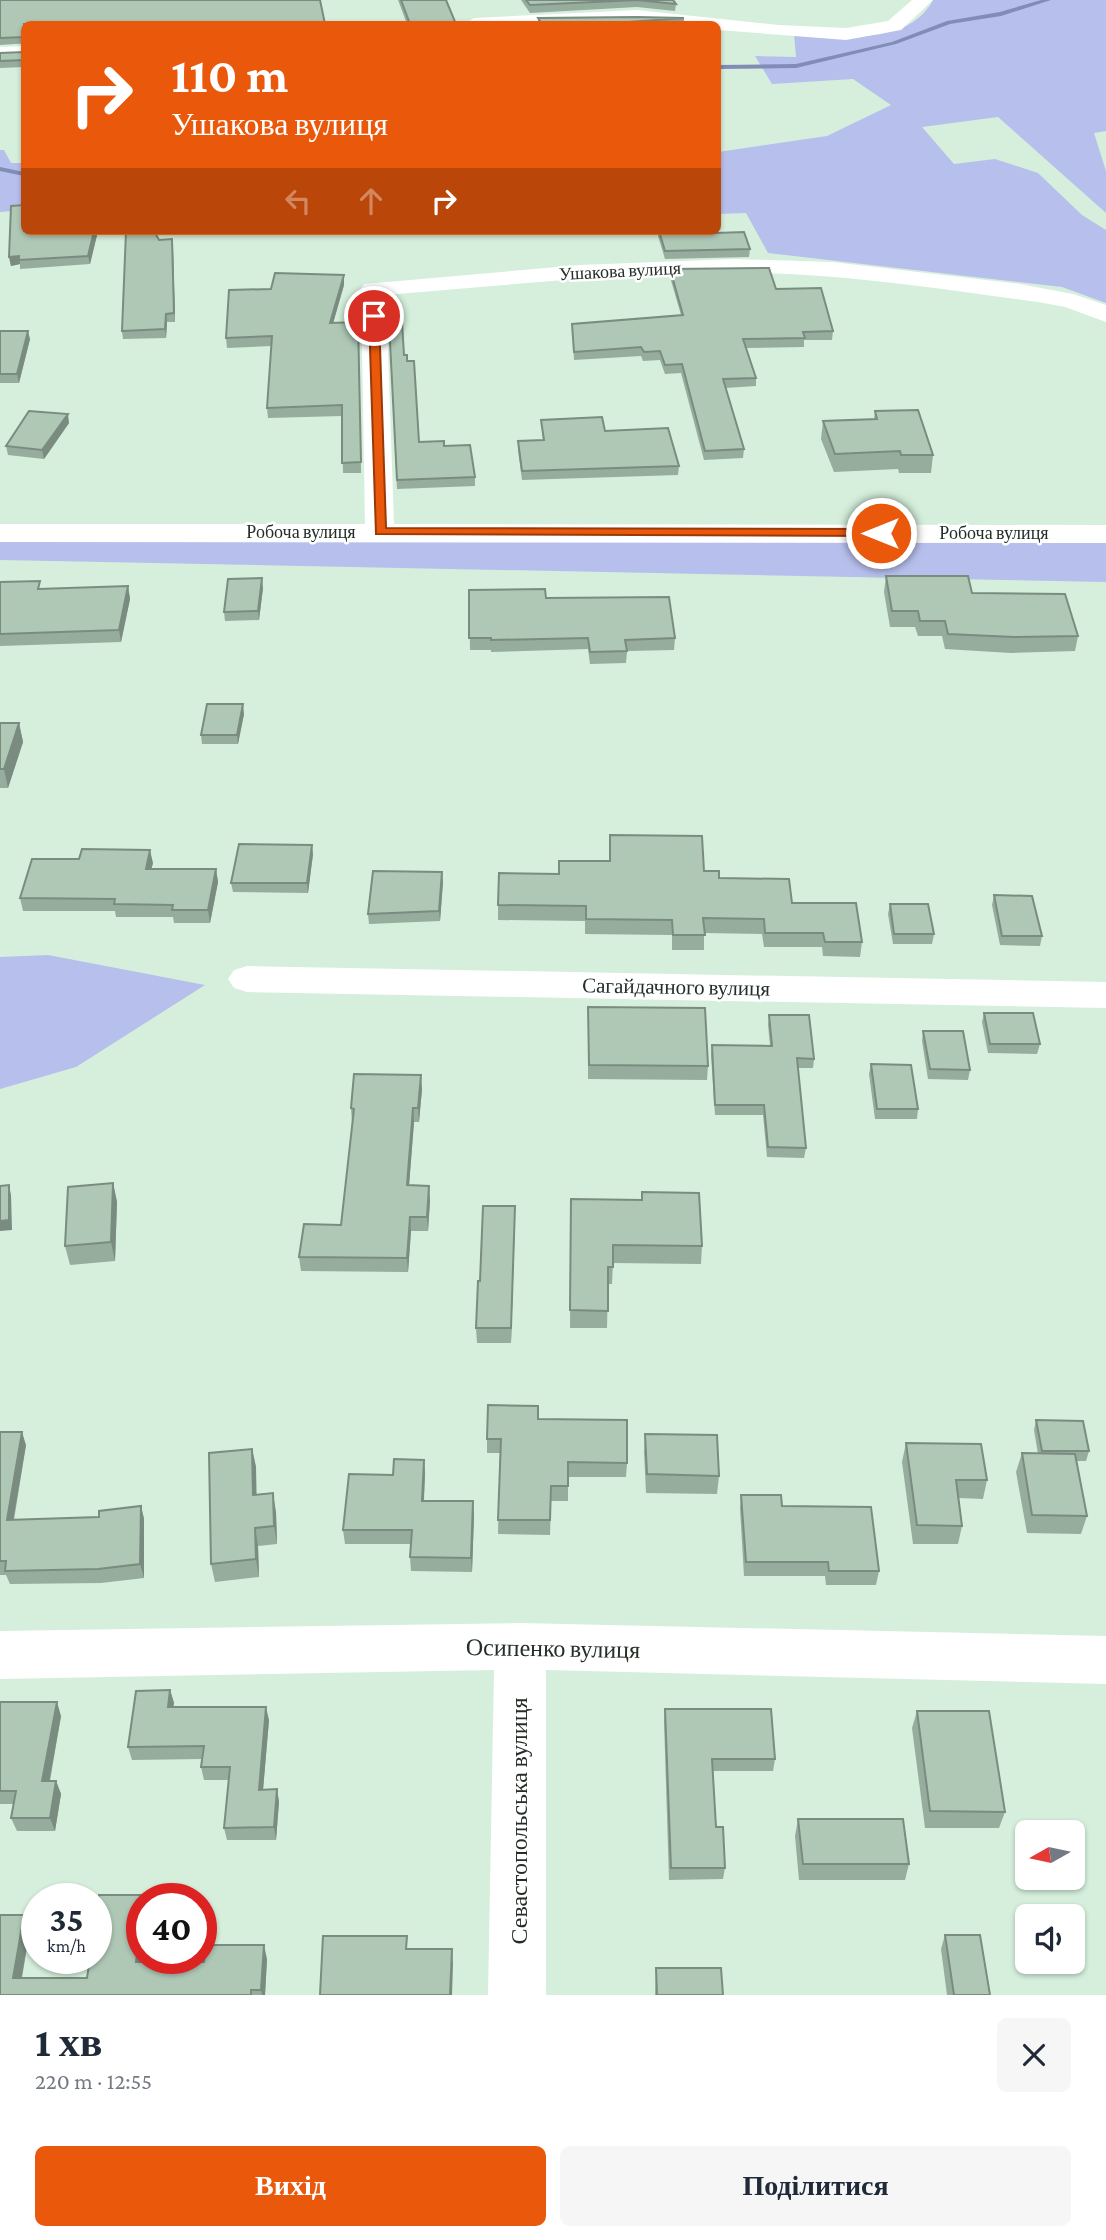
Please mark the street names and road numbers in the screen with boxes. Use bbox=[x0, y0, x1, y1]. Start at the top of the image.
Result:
street label: Ушакова вулиця bbox=[559, 258, 681, 284]
street label: Робоча вулиця bbox=[246, 522, 356, 542]
street label: Робоча вулиця bbox=[939, 523, 1049, 543]
street label: Сагайдачного вулиця bbox=[582, 973, 770, 1001]
street label: Осипенко вулиця bbox=[466, 1633, 640, 1663]
street label: Севастопольська вулиця bbox=[505, 1697, 532, 1945]

